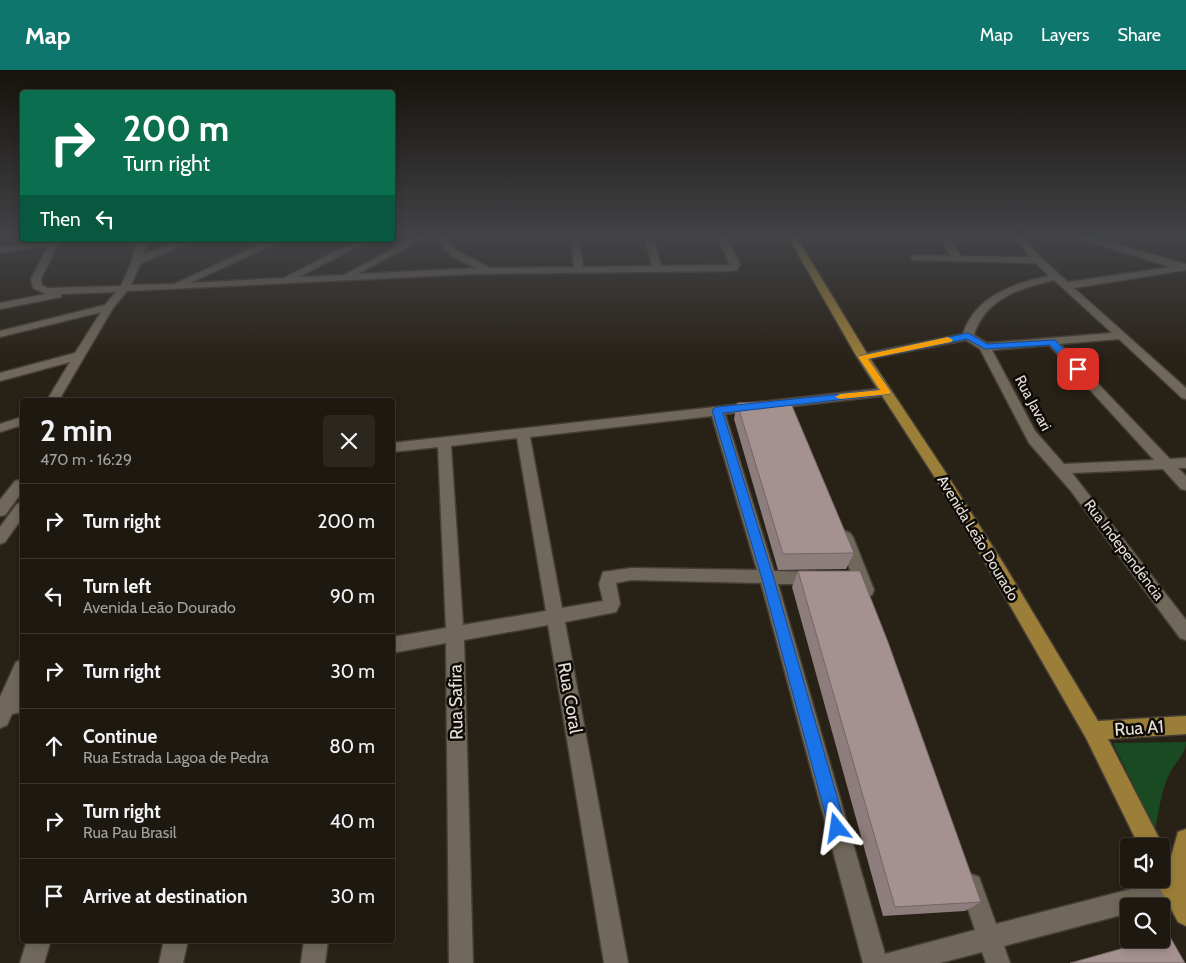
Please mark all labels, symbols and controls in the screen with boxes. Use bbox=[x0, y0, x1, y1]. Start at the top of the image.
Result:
text: Map bbox=[25, 21, 71, 50]
text: Map bbox=[980, 24, 1013, 46]
text: Layers bbox=[1041, 24, 1090, 46]
text: Share bbox=[1118, 24, 1161, 46]
text: 200 m bbox=[123, 107, 229, 150]
icon: right bbox=[40, 110, 105, 175]
text: Turn right bbox=[123, 150, 210, 177]
icon: left bbox=[91, 205, 119, 233]
text: Then bbox=[40, 208, 81, 231]
pin bbox=[1057, 348, 1099, 390]
icon: arrive bbox=[1064, 355, 1092, 383]
street label: Rua Javari bbox=[1011, 372, 1055, 434]
text: 2 min bbox=[40, 412, 112, 449]
button: close bbox=[323, 415, 375, 467]
text: 470 m · 16:29 bbox=[40, 450, 132, 469]
street label: Avenida Leão Dourado bbox=[933, 472, 1023, 604]
street label: Rua Independência bbox=[1080, 496, 1168, 605]
icon: right bbox=[40, 507, 68, 535]
text: Turn right bbox=[83, 510, 161, 533]
text: 200 m bbox=[318, 510, 375, 533]
text: Turn left bbox=[83, 575, 151, 598]
icon: left bbox=[40, 582, 68, 610]
text: 90 m bbox=[330, 585, 375, 608]
text: Avenida Leão Dourado bbox=[83, 598, 236, 617]
icon: right bbox=[40, 657, 68, 685]
text: Turn right bbox=[83, 660, 161, 683]
text: 30 m bbox=[331, 660, 375, 683]
street label: Rua Coral bbox=[553, 661, 587, 736]
street label: Rua Safira bbox=[444, 664, 468, 740]
street label: Rua A1 bbox=[1114, 715, 1164, 741]
text: Continue bbox=[83, 725, 157, 748]
icon: ahead bbox=[40, 732, 68, 760]
text: 80 m bbox=[329, 735, 375, 758]
text: Rua Estrada Lagoa de Pedra bbox=[83, 748, 269, 767]
text: Turn right bbox=[83, 800, 161, 823]
position arrow bbox=[810, 801, 862, 853]
icon: right bbox=[40, 807, 68, 835]
text: 40 m bbox=[330, 810, 375, 833]
text: Rua Pau Brasil bbox=[83, 823, 177, 842]
map controls bbox=[1120, 838, 1170, 948]
button: sound bbox=[1120, 838, 1170, 888]
icon: arrive bbox=[40, 882, 68, 910]
text: Arrive at destination bbox=[83, 885, 247, 908]
text: 30 m bbox=[331, 885, 375, 908]
button: search bbox=[1120, 898, 1170, 948]

